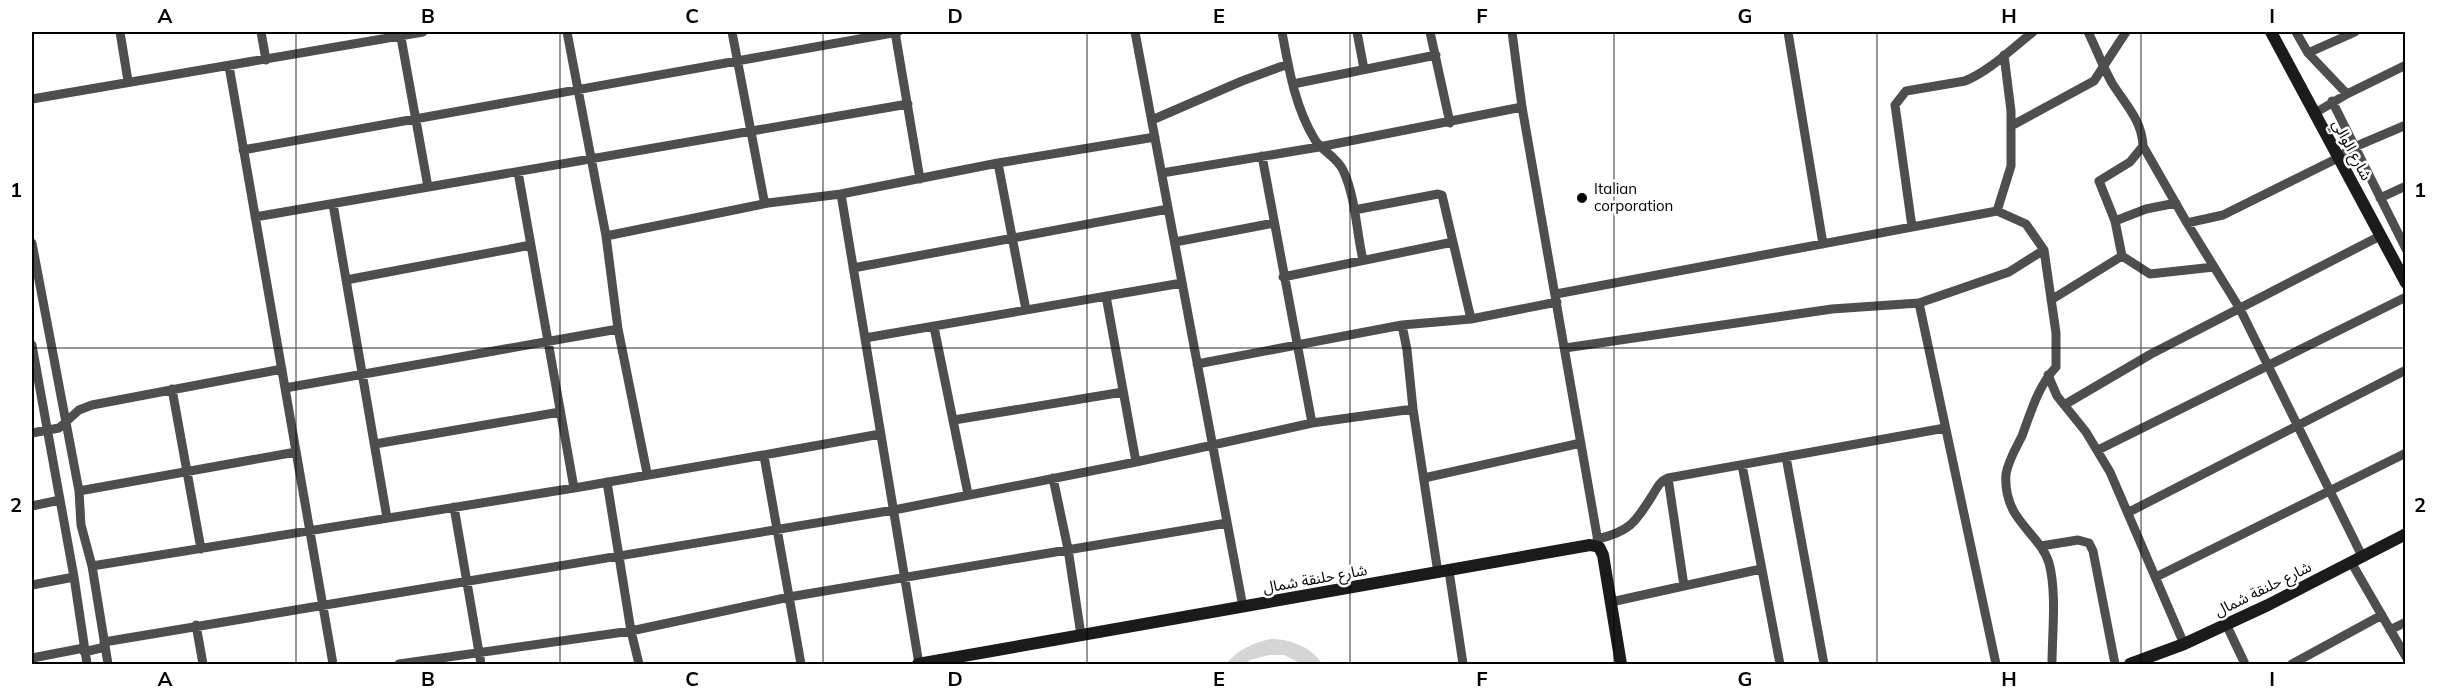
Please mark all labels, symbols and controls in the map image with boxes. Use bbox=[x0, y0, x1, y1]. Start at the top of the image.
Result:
text: A bbox=[158, 3, 173, 28]
text: B bbox=[421, 3, 435, 28]
text: C bbox=[685, 3, 699, 28]
text: D bbox=[947, 3, 963, 28]
text: E bbox=[1213, 3, 1225, 28]
text: F bbox=[1476, 3, 1488, 28]
text: G bbox=[1738, 3, 1752, 28]
text: H bbox=[2001, 3, 2017, 28]
text: I bbox=[2269, 3, 2275, 28]
street label: شارع الوالي bbox=[2326, 116, 2376, 185]
text: 1 bbox=[10, 177, 22, 202]
text: 1 bbox=[2414, 177, 2426, 202]
place label: Italian corporation bbox=[1594, 179, 1673, 215]
marker: Italian corporation bbox=[1575, 191, 1589, 205]
text: 2 bbox=[10, 492, 22, 517]
text: 2 bbox=[2414, 492, 2426, 517]
street label: شارع حلنقة شمال bbox=[2211, 557, 2316, 623]
street label: شارع حلنقة شمال bbox=[1261, 560, 1369, 600]
text: A bbox=[158, 666, 173, 691]
text: B bbox=[421, 666, 435, 691]
text: C bbox=[685, 666, 699, 691]
text: D bbox=[947, 666, 963, 691]
text: E bbox=[1213, 666, 1225, 691]
text: F bbox=[1476, 666, 1488, 691]
text: G bbox=[1738, 666, 1752, 691]
text: H bbox=[2001, 666, 2017, 691]
text: I bbox=[2269, 666, 2275, 691]

